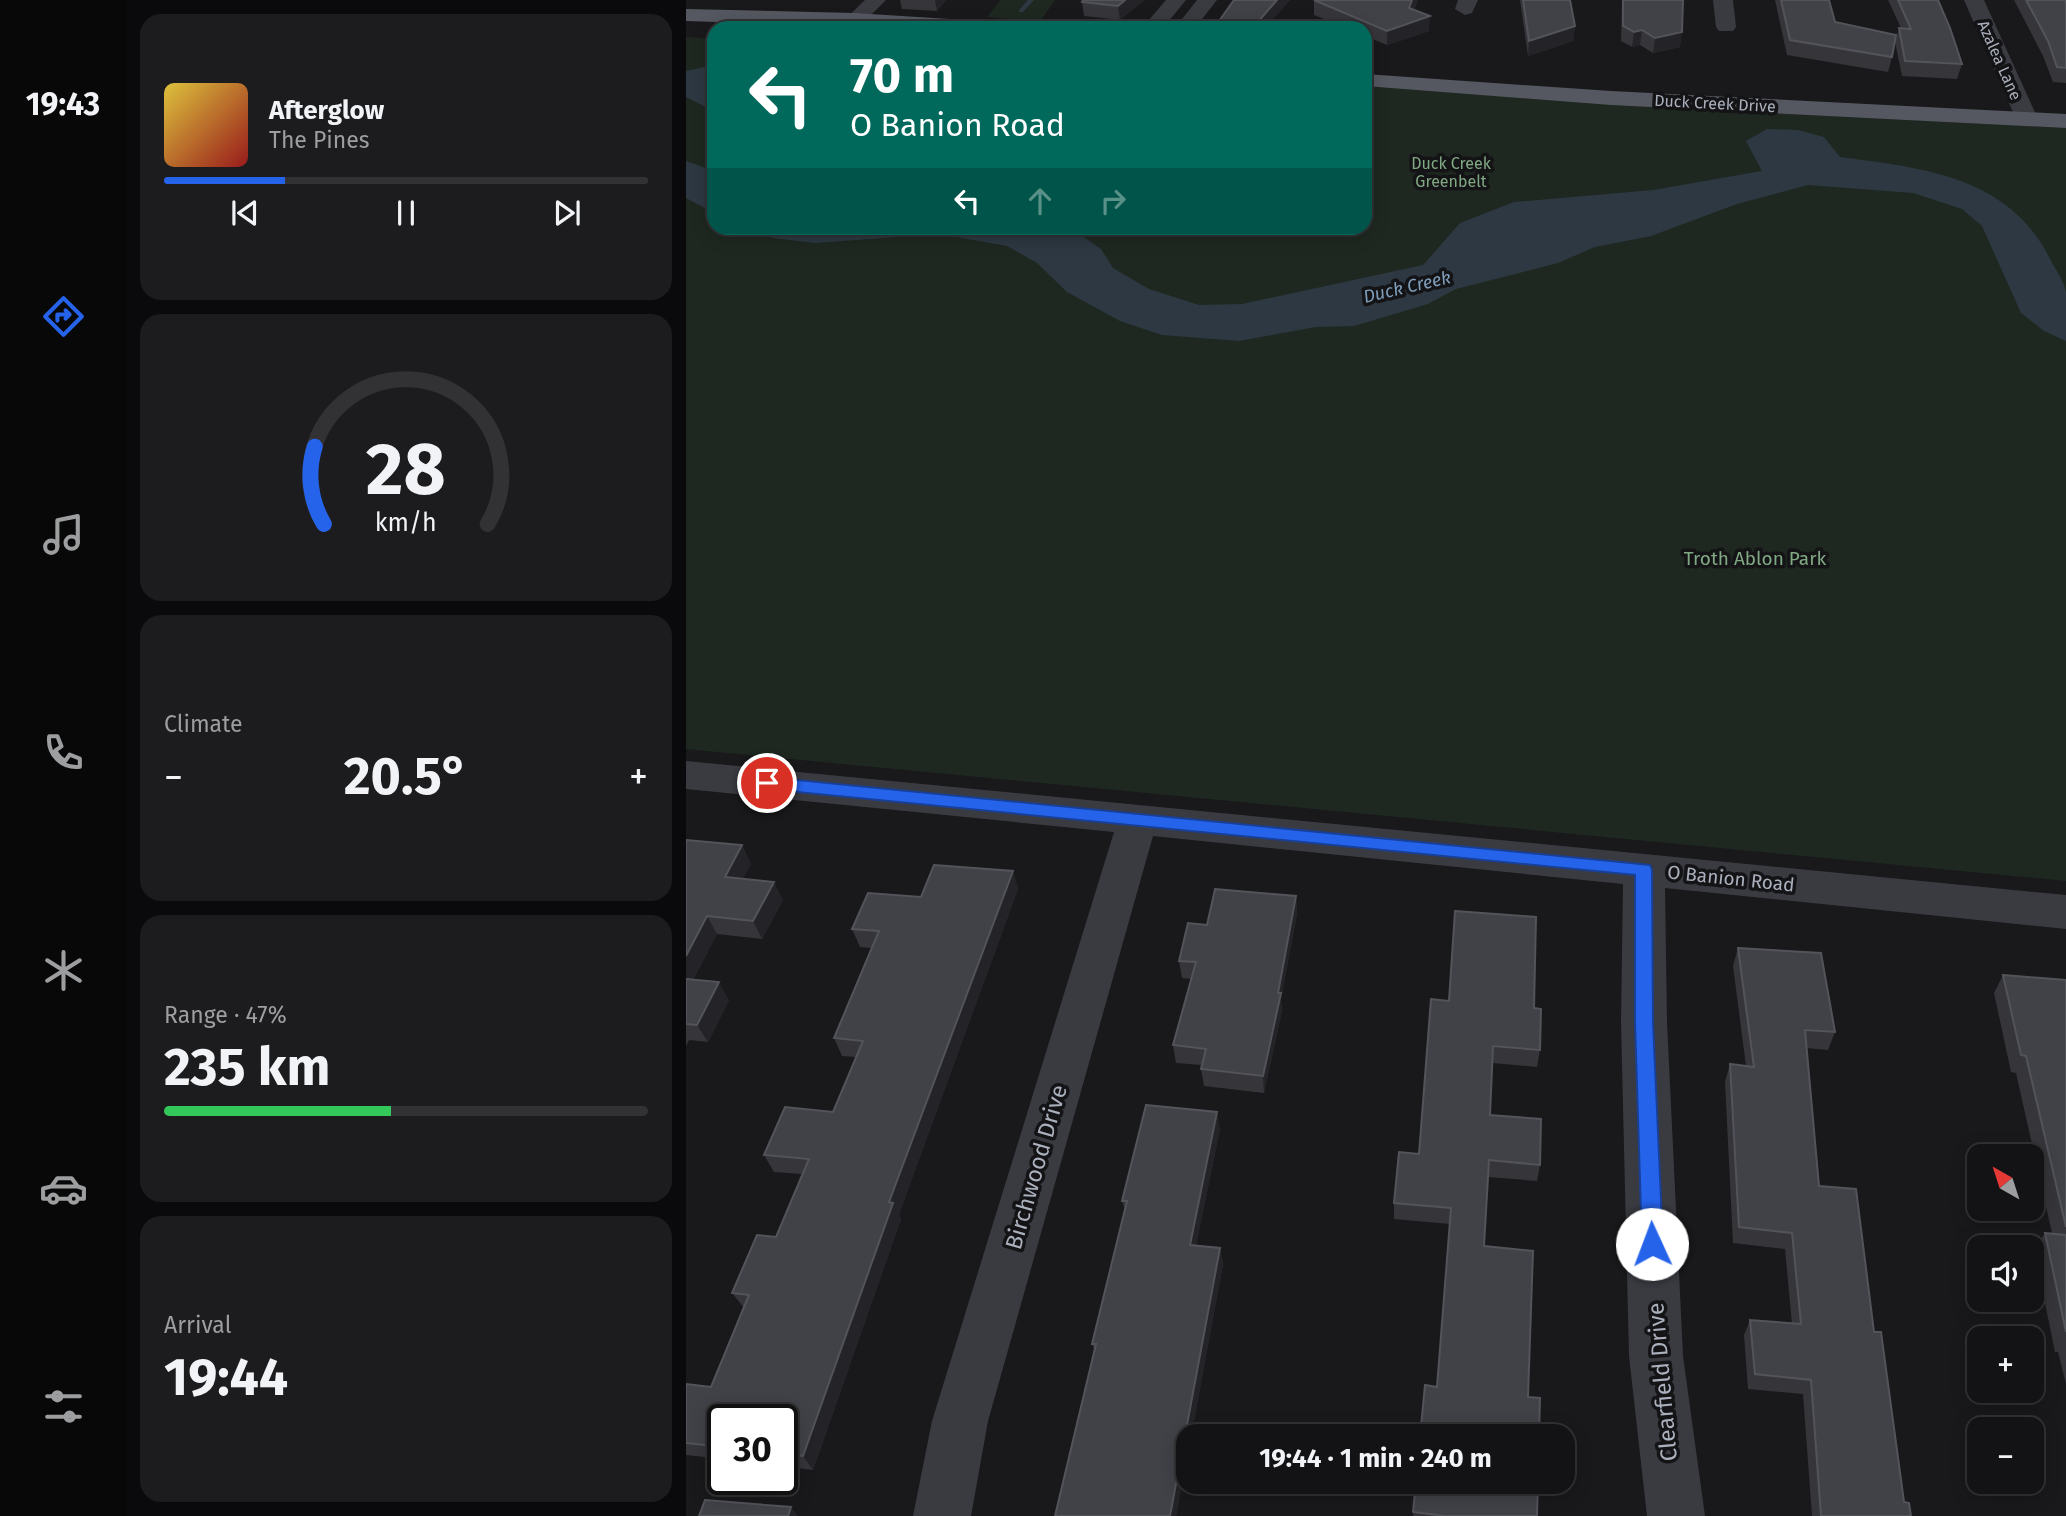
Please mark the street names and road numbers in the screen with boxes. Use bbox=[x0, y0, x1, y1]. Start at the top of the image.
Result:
street label: Azalea Lane bbox=[1974, 17, 2026, 103]
street label: Duck Creek Drive bbox=[1654, 91, 1776, 116]
street label: O Banion Road bbox=[1666, 860, 1796, 897]
street label: Birchwood Drive bbox=[999, 1081, 1073, 1253]
street label: Clearfield Drive bbox=[1641, 1302, 1683, 1462]

